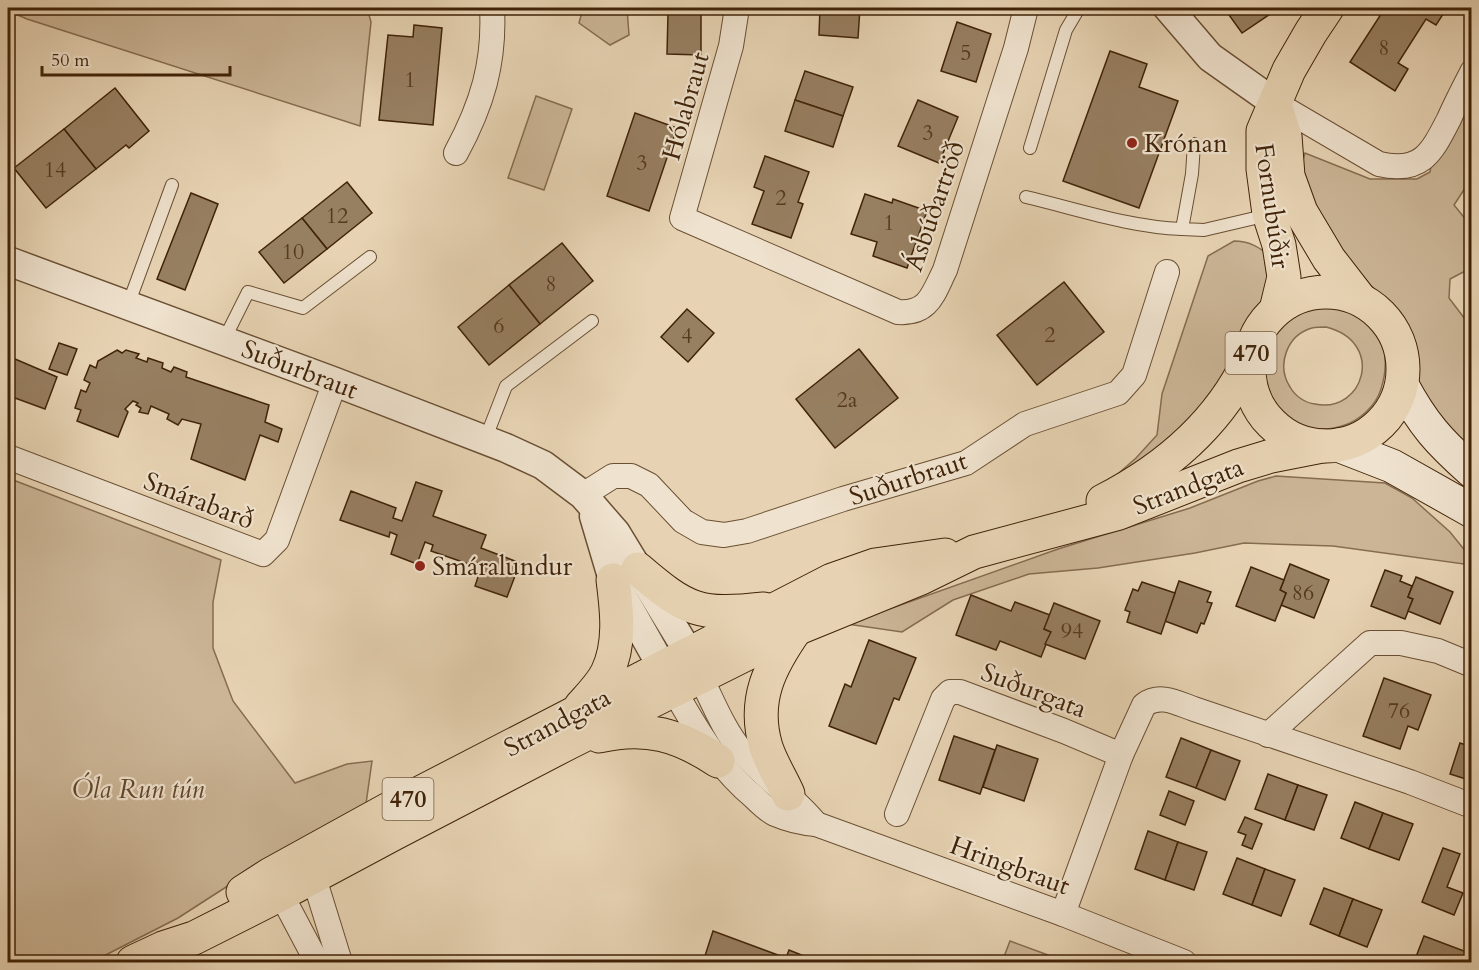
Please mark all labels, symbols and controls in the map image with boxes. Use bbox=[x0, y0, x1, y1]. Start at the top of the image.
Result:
house number: 8 bbox=[1378, 33, 1390, 63]
house number: 5 bbox=[960, 38, 972, 68]
scale bar bbox=[42, 39, 230, 77]
text: 50 m bbox=[51, 48, 90, 73]
street label: Hólabraut bbox=[653, 48, 718, 164]
house number: 1 bbox=[404, 65, 416, 95]
house number: 3 bbox=[922, 118, 934, 148]
place label: Krónan bbox=[1144, 126, 1228, 161]
street label: Ásbúðartröð bbox=[896, 136, 973, 276]
marker: Krónan bbox=[1125, 136, 1139, 150]
street label: Fornubúðir bbox=[1246, 141, 1299, 272]
house number: 3 bbox=[636, 148, 648, 178]
house number: 14 bbox=[44, 155, 66, 185]
house number: 2 bbox=[775, 183, 787, 213]
house number: 12 bbox=[326, 201, 348, 231]
house number: 1 bbox=[883, 208, 895, 238]
house number: 10 bbox=[282, 237, 304, 267]
house number: 8 bbox=[545, 269, 557, 299]
house number: 6 bbox=[493, 311, 505, 341]
house number: 2 bbox=[1044, 320, 1056, 350]
house number: 4 bbox=[681, 321, 693, 351]
street label: Suðurbraut bbox=[237, 331, 363, 408]
road number: 470 bbox=[1226, 332, 1276, 374]
house number: 2a bbox=[837, 385, 858, 415]
street label: Suðurbraut bbox=[845, 443, 972, 514]
street label: Strandgata bbox=[1128, 449, 1249, 524]
street label: Smárabarð bbox=[139, 463, 259, 537]
place label: Smáralundur bbox=[432, 549, 573, 584]
marker: Smáralundur bbox=[413, 559, 427, 573]
house number: 86 bbox=[1292, 578, 1314, 608]
house number: 94 bbox=[1061, 616, 1083, 646]
street label: Suðurgata bbox=[976, 654, 1092, 727]
street label: Strandgata bbox=[498, 680, 617, 765]
house number: 76 bbox=[1388, 696, 1410, 726]
park label: Óla Run tún bbox=[72, 772, 205, 807]
road number: 470 bbox=[382, 778, 434, 820]
street label: Hringbraut bbox=[945, 828, 1075, 903]

